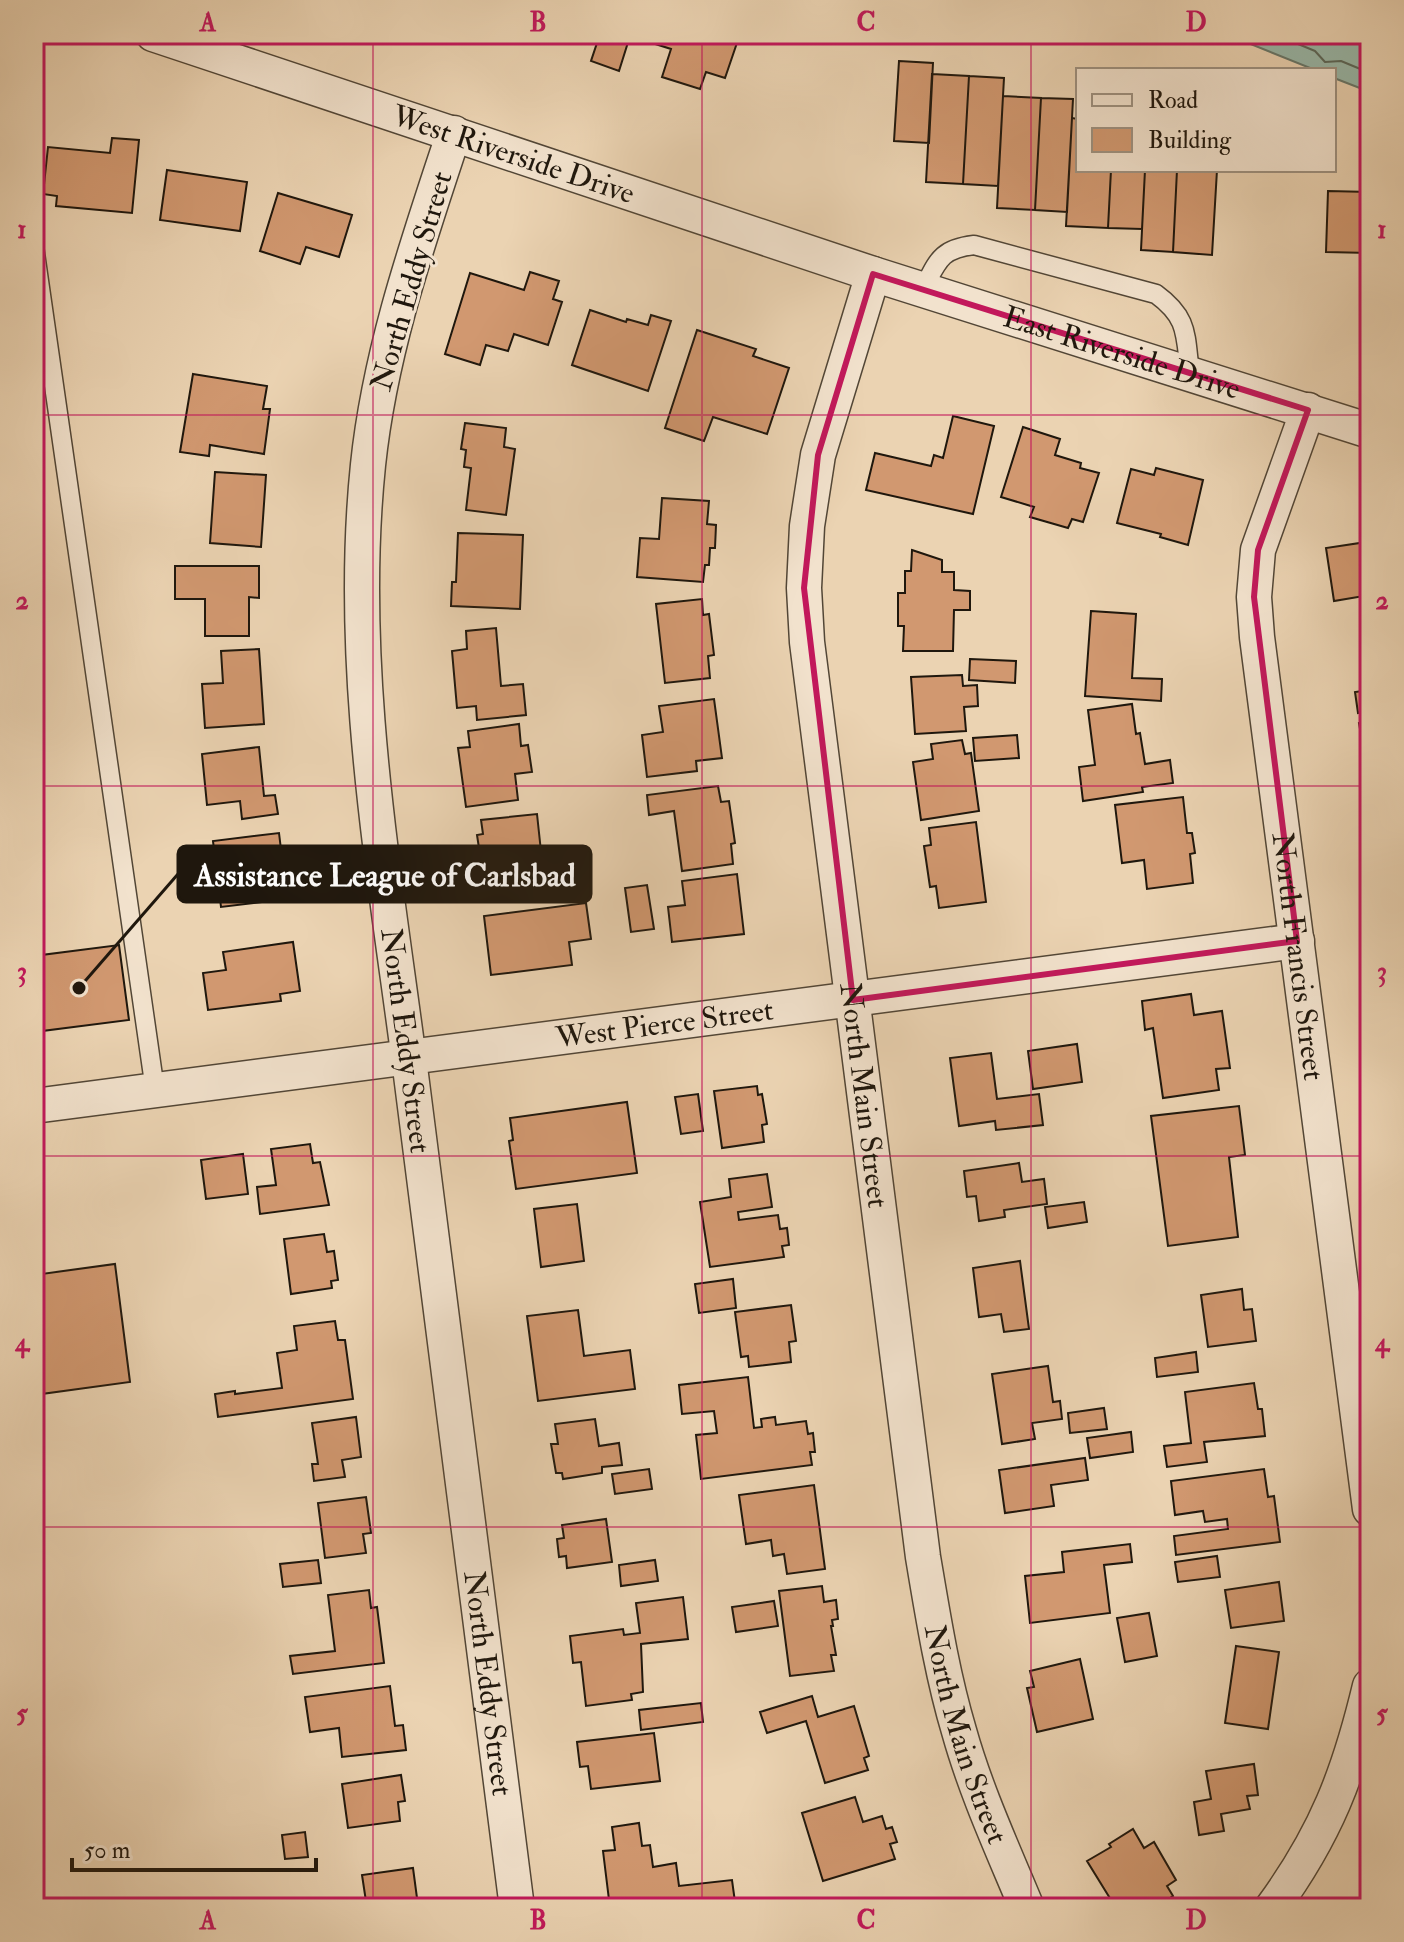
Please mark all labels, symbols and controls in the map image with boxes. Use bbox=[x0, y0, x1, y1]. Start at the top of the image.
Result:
text: A bbox=[199, 7, 217, 39]
text: B bbox=[529, 7, 547, 39]
text: C bbox=[856, 7, 876, 39]
text: D bbox=[1185, 7, 1207, 39]
legend bbox=[1076, 68, 1336, 172]
text: Road bbox=[1148, 85, 1198, 116]
street label: West Riverside Drive bbox=[387, 97, 639, 212]
text: Building bbox=[1148, 125, 1232, 156]
street label: North Eddy Street bbox=[362, 167, 461, 395]
text: 1 bbox=[17, 214, 27, 246]
text: 1 bbox=[1377, 214, 1387, 246]
street label: East Riverside Drive bbox=[999, 298, 1245, 408]
text: 2 bbox=[15, 585, 29, 617]
text: 2 bbox=[1375, 585, 1389, 617]
street label: North Francis Street bbox=[1264, 830, 1332, 1083]
callout: Assistance League of Carlsbad bbox=[178, 846, 591, 902]
text: Assistance League of Carlsbad bbox=[192, 856, 576, 896]
street label: North Eddy Street bbox=[372, 926, 439, 1156]
text: 3 bbox=[17, 956, 27, 988]
text: 3 bbox=[1377, 956, 1387, 988]
street label: North Main Street bbox=[831, 980, 897, 1210]
street label: West Pierce Street bbox=[553, 992, 776, 1057]
text: 4 bbox=[14, 1327, 31, 1359]
text: 4 bbox=[1374, 1327, 1391, 1359]
street label: North Eddy Street bbox=[455, 1569, 521, 1798]
street label: North Main Street bbox=[916, 1622, 1016, 1850]
text: 5 bbox=[16, 1698, 28, 1730]
text: 5 bbox=[1376, 1698, 1388, 1730]
scale bar bbox=[72, 1822, 316, 1872]
text: 50 m bbox=[84, 1835, 131, 1866]
text: A bbox=[199, 1905, 217, 1937]
text: B bbox=[529, 1905, 547, 1937]
text: C bbox=[856, 1905, 876, 1937]
text: D bbox=[1185, 1905, 1207, 1937]

